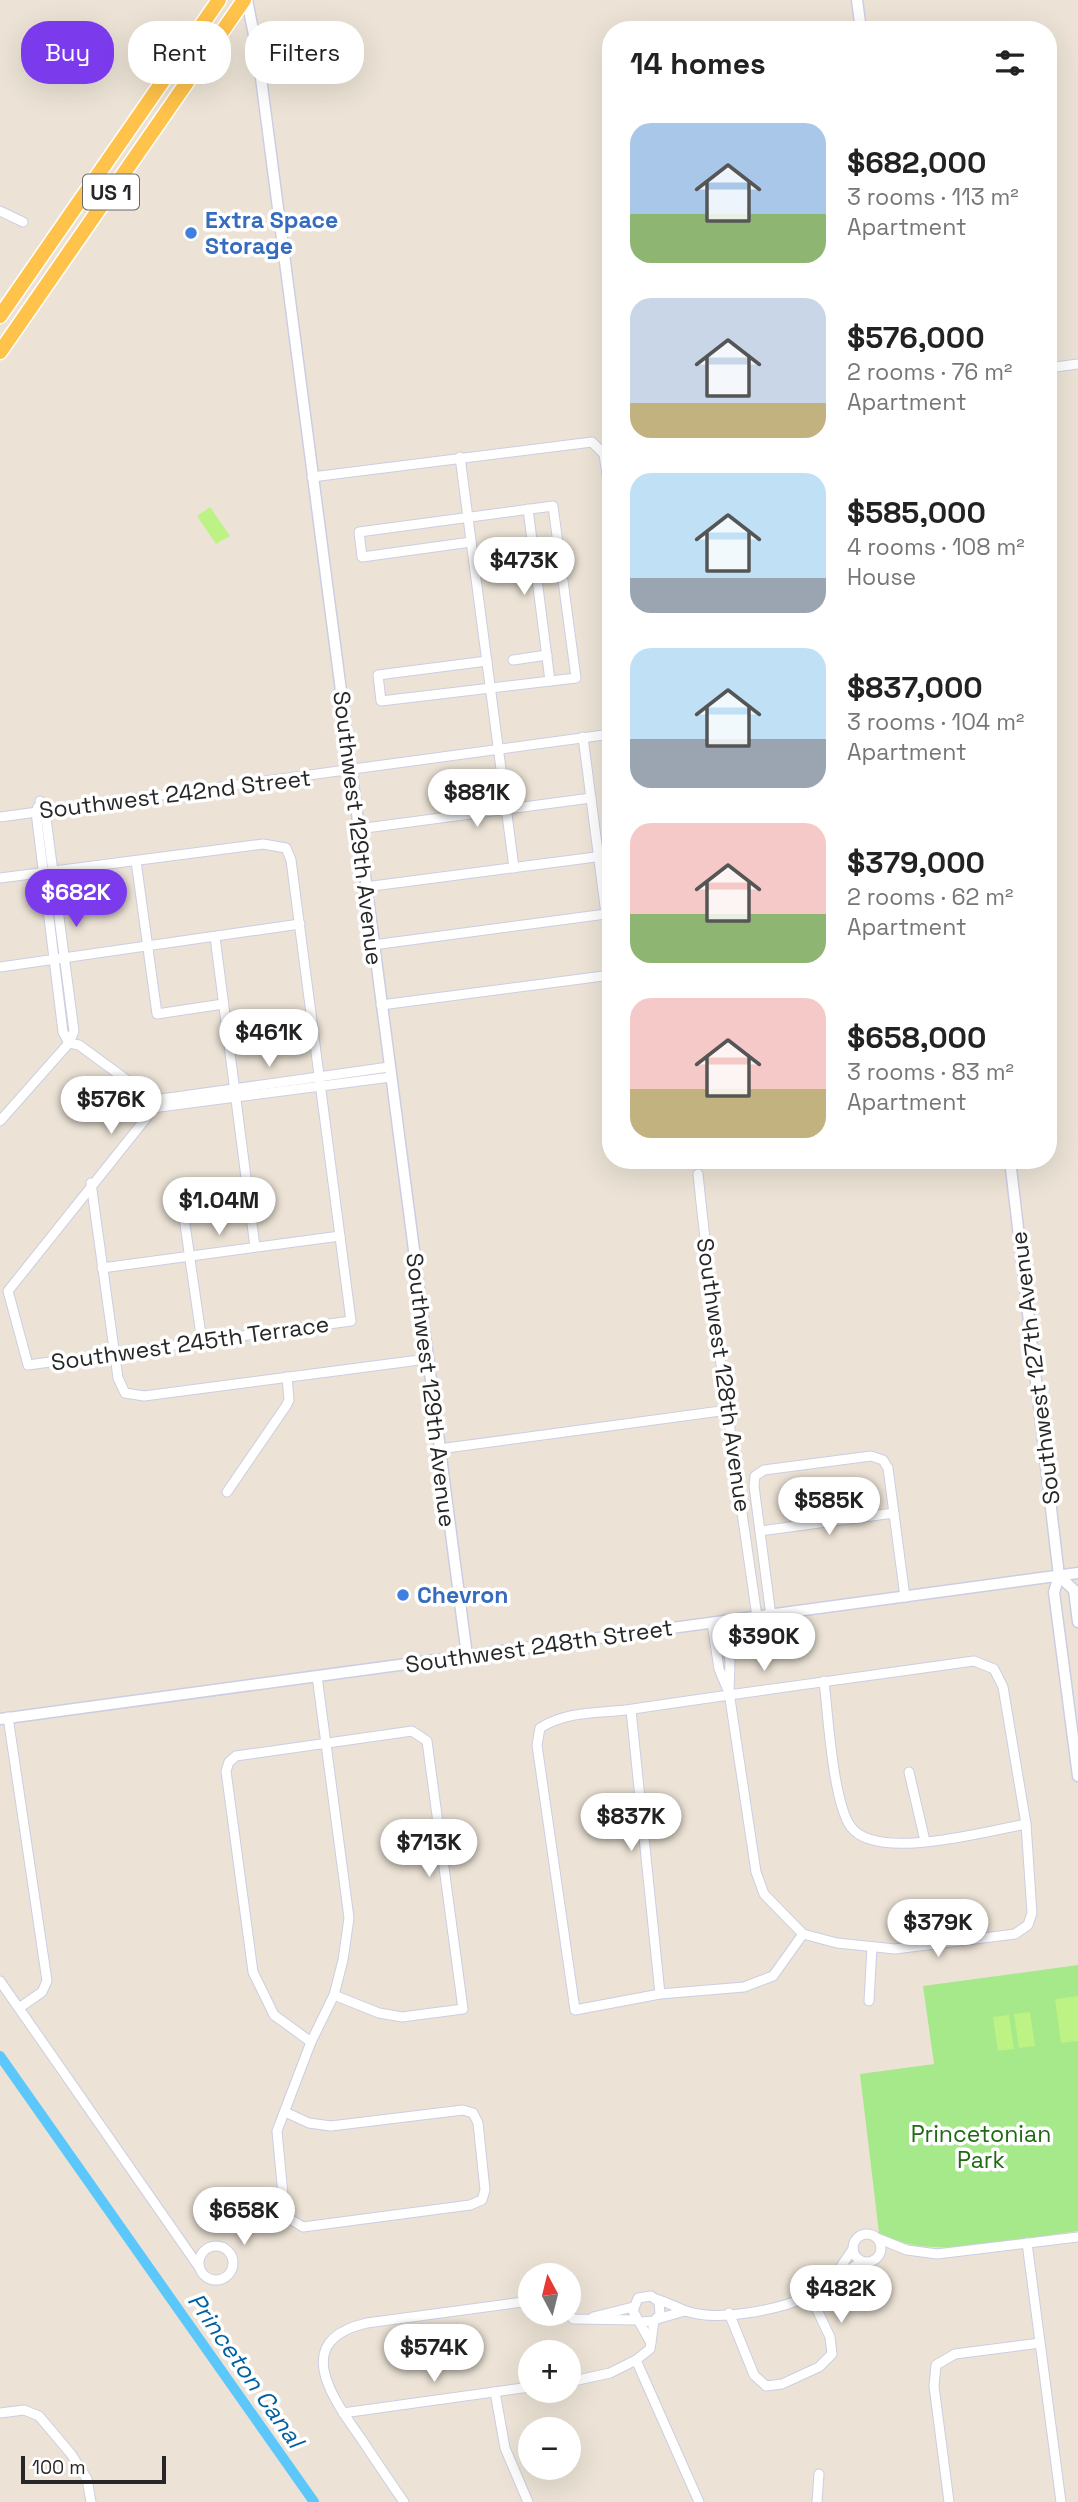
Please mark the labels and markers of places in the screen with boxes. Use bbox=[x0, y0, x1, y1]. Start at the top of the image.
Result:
place label: Extra Space Storage bbox=[205, 205, 338, 261]
marker: Extra Space Storage bbox=[183, 225, 199, 241]
pin: $473K bbox=[475, 538, 573, 597]
pin: $881K bbox=[428, 770, 526, 829]
pin: $682K bbox=[27, 870, 125, 929]
pin: $461K bbox=[220, 1010, 318, 1069]
pin: $576K bbox=[62, 1076, 160, 1136]
pin: $1.04M bbox=[162, 1178, 276, 1237]
pin: $585K bbox=[780, 1478, 878, 1537]
place label: Chevron bbox=[417, 1580, 508, 1610]
marker: Chevron bbox=[395, 1587, 411, 1603]
pin: $390K bbox=[715, 1614, 813, 1673]
pin: $837K bbox=[582, 1794, 680, 1853]
pin: $713K bbox=[380, 1820, 478, 1879]
pin: $379K bbox=[889, 1899, 987, 1959]
pin: $658K bbox=[195, 2188, 293, 2247]
pin: $482K bbox=[792, 2266, 890, 2325]
pin: $574K bbox=[385, 2324, 483, 2384]

